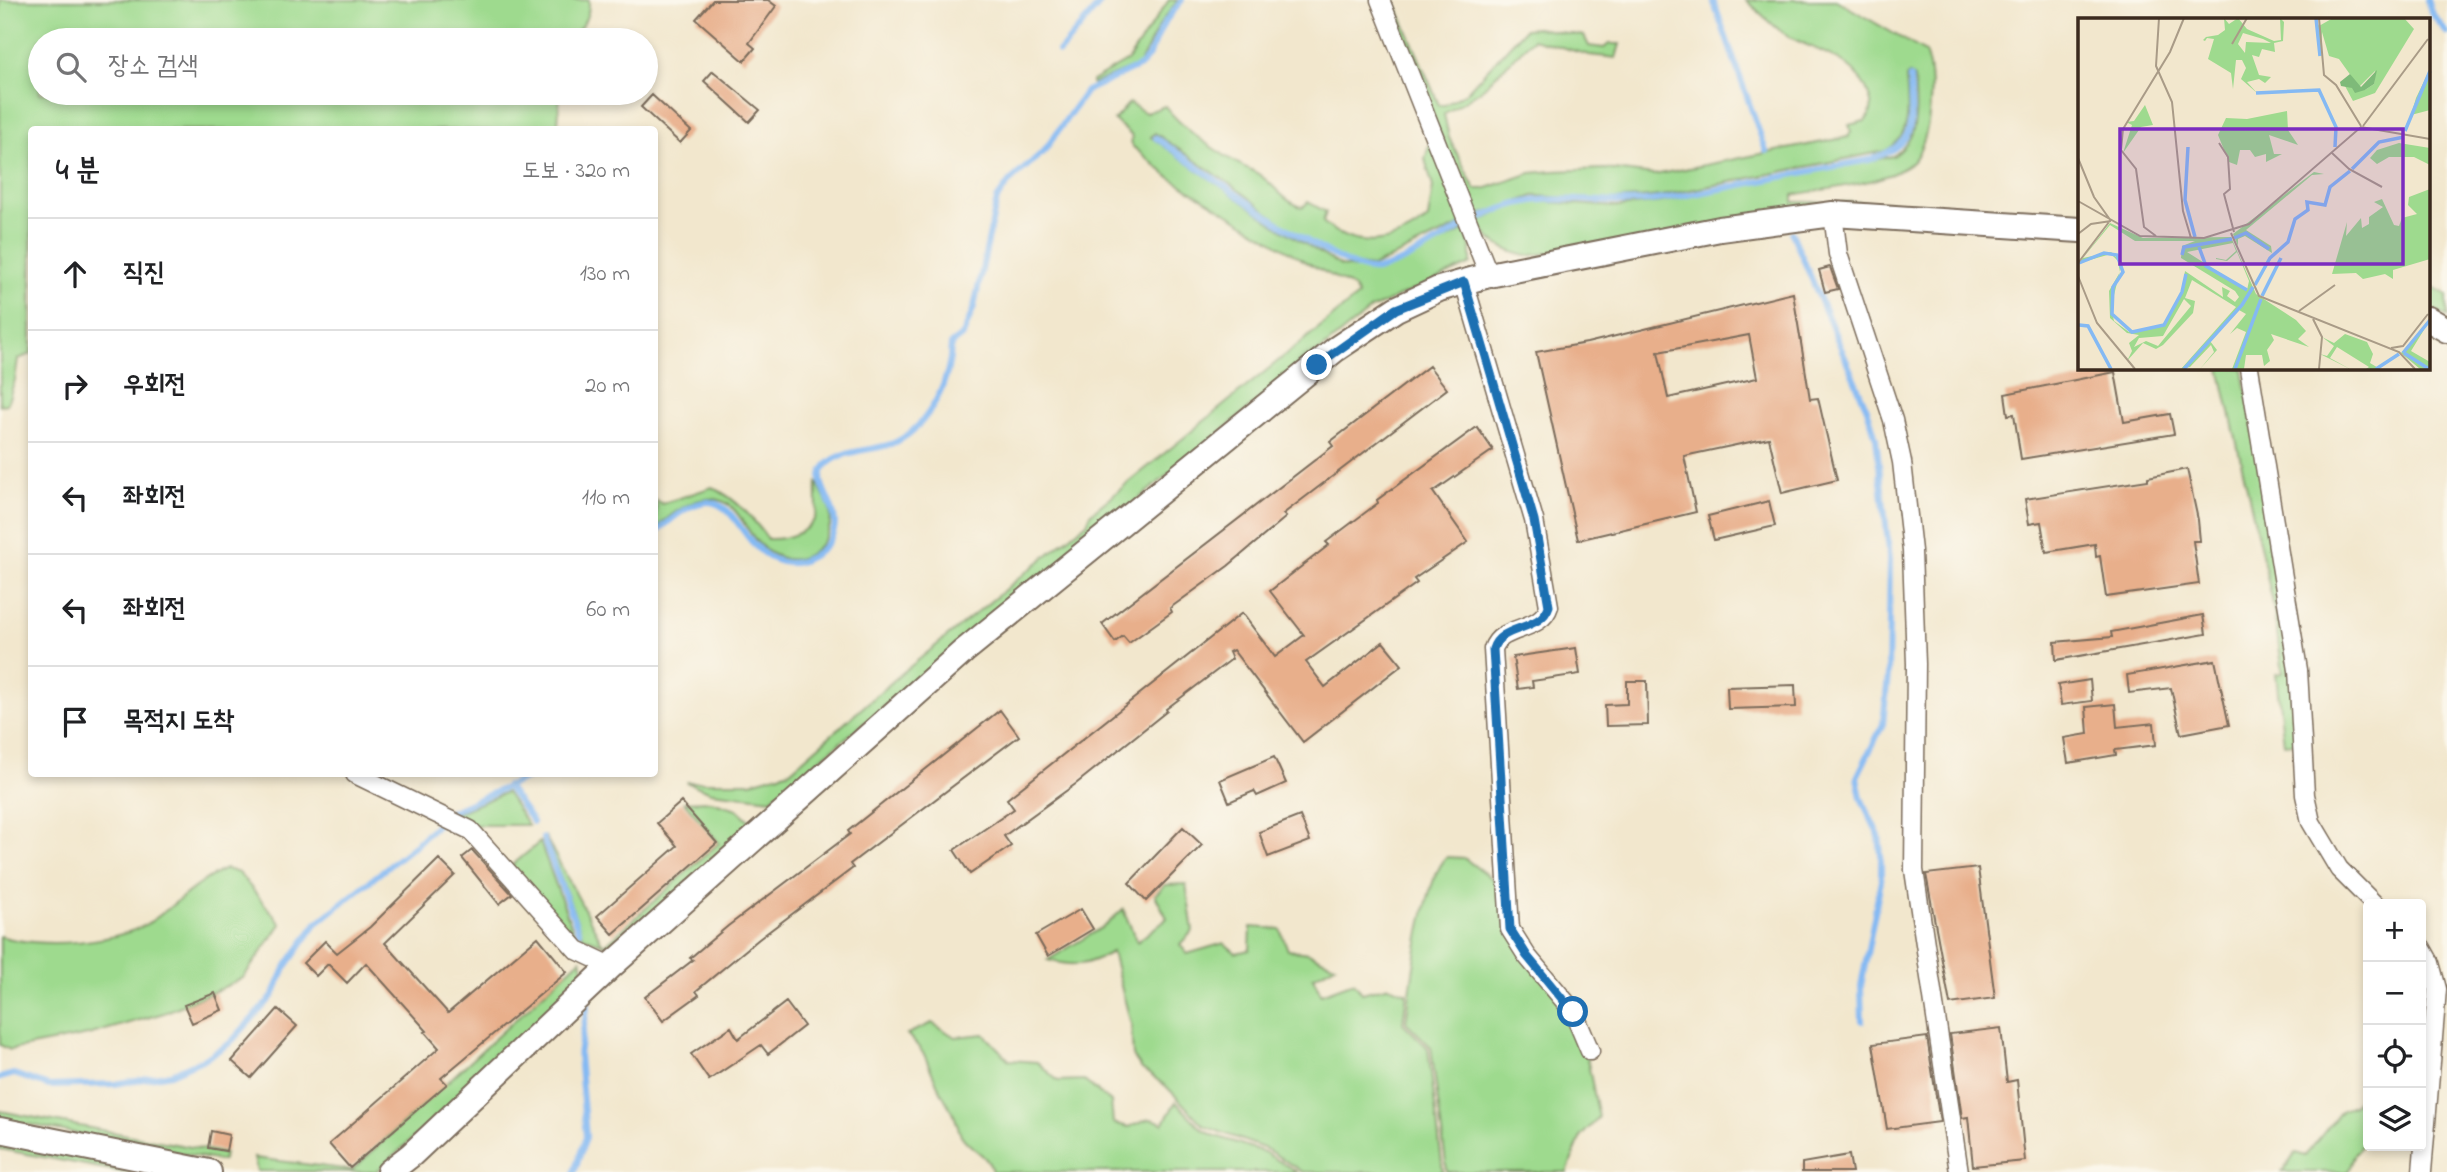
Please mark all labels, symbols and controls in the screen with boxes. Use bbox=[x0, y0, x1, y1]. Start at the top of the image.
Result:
inset map bbox=[2078, 18, 2430, 369]
search box bbox=[28, 28, 658, 105]
icon: search bbox=[52, 48, 90, 86]
text: 장소 검색 bbox=[108, 48, 198, 86]
text: 4 분 bbox=[56, 150, 100, 194]
text: 도보 · 320 m bbox=[522, 155, 630, 188]
icon: ahead bbox=[56, 255, 94, 293]
text: 직진 bbox=[123, 255, 165, 293]
text: 130 m bbox=[580, 258, 630, 291]
route end bbox=[1301, 349, 1332, 380]
icon: right bbox=[56, 367, 94, 405]
text: 우회전 bbox=[123, 367, 186, 405]
text: 20 m bbox=[585, 370, 630, 403]
icon: left bbox=[56, 479, 94, 517]
text: 좌회전 bbox=[123, 479, 186, 517]
text: 110 m bbox=[582, 482, 630, 515]
icon: left bbox=[56, 591, 94, 629]
text: 좌회전 bbox=[123, 591, 186, 629]
text: 60 m bbox=[586, 594, 630, 627]
icon: arrive bbox=[56, 703, 94, 741]
text: 목적지 도착 bbox=[123, 703, 234, 741]
map controls bbox=[2363, 899, 2426, 1151]
button: + bbox=[2363, 899, 2426, 962]
button: − bbox=[2363, 962, 2426, 1025]
route start bbox=[1557, 996, 1588, 1027]
button: locate bbox=[2363, 1025, 2426, 1088]
button: layers bbox=[2363, 1088, 2426, 1151]

